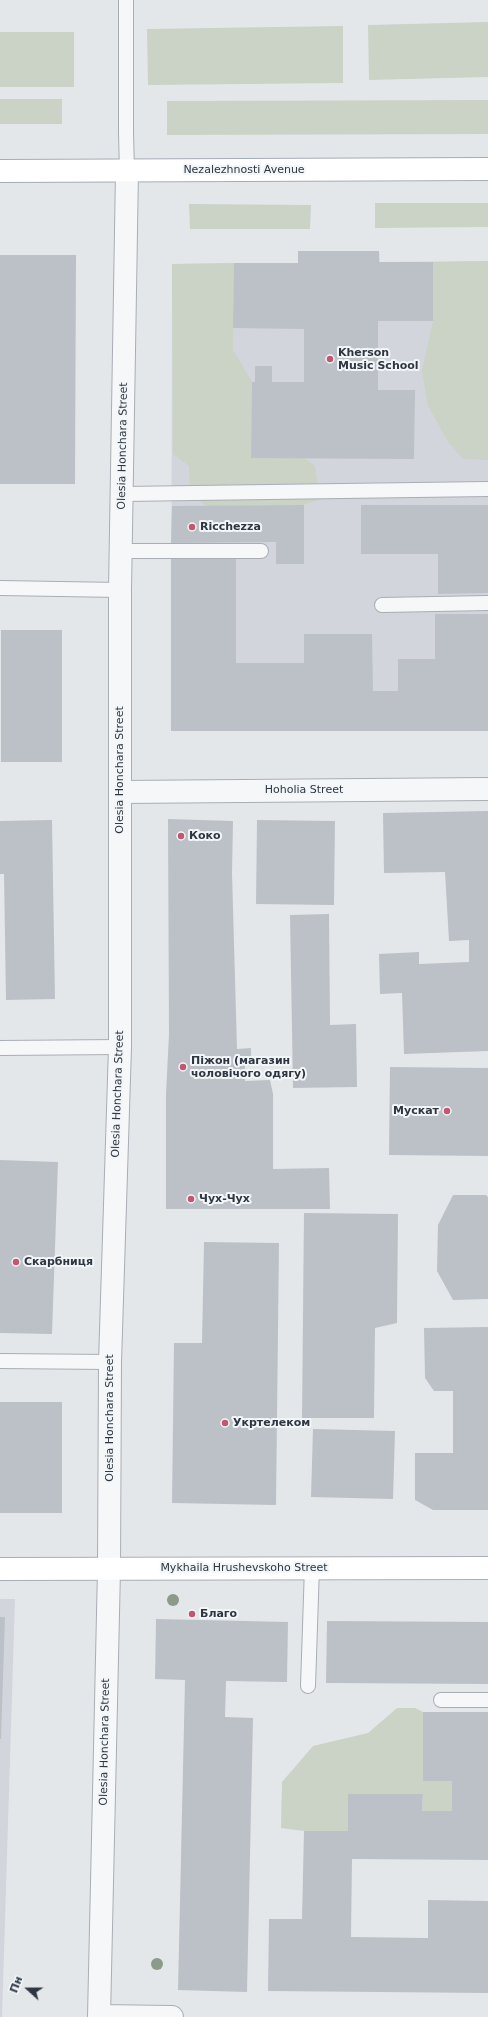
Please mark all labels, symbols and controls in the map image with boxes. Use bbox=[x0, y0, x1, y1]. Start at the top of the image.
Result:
street label: Nezalezhnosti Avenue bbox=[183, 163, 305, 177]
place label: Kherson Music School bbox=[338, 346, 419, 372]
marker: Kherson Music School bbox=[325, 354, 335, 364]
street label: Olesia Honchara Street bbox=[115, 382, 131, 510]
place label: Ricchezza bbox=[200, 520, 261, 534]
marker: Ricchezza bbox=[187, 522, 197, 532]
street label: Olesia Honchara Street bbox=[113, 706, 127, 834]
street label: Hoholia Street bbox=[265, 783, 343, 797]
place label: Коко bbox=[189, 829, 221, 843]
marker: Коко bbox=[176, 831, 186, 841]
street label: Olesia Honchara Street bbox=[109, 1030, 127, 1158]
place label: Піжон (магазин чоловічого одягу) bbox=[191, 1054, 306, 1080]
marker: Піжон (магазин чоловічого одягу) bbox=[178, 1062, 188, 1072]
place label: Мускат bbox=[393, 1104, 439, 1118]
marker: Мускат bbox=[442, 1106, 452, 1116]
place label: Чух-Чух bbox=[199, 1192, 250, 1206]
marker: Чух-Чух bbox=[186, 1194, 196, 1204]
place label: Скарбниця bbox=[24, 1255, 93, 1269]
marker: Скарбниця bbox=[11, 1257, 21, 1267]
street label: Olesia Honchara Street bbox=[103, 1354, 117, 1482]
place label: Укртелеком bbox=[233, 1416, 310, 1430]
marker: Укртелеком bbox=[220, 1418, 230, 1428]
street label: Mykhaila Hrushevskoho Street bbox=[160, 1561, 328, 1575]
place label: Благо bbox=[200, 1607, 237, 1621]
marker: Благо bbox=[187, 1609, 197, 1619]
street label: Olesia Honchara Street bbox=[97, 1678, 113, 1806]
north arrow bbox=[8, 1969, 48, 2009]
text: Пн bbox=[7, 1974, 25, 1995]

